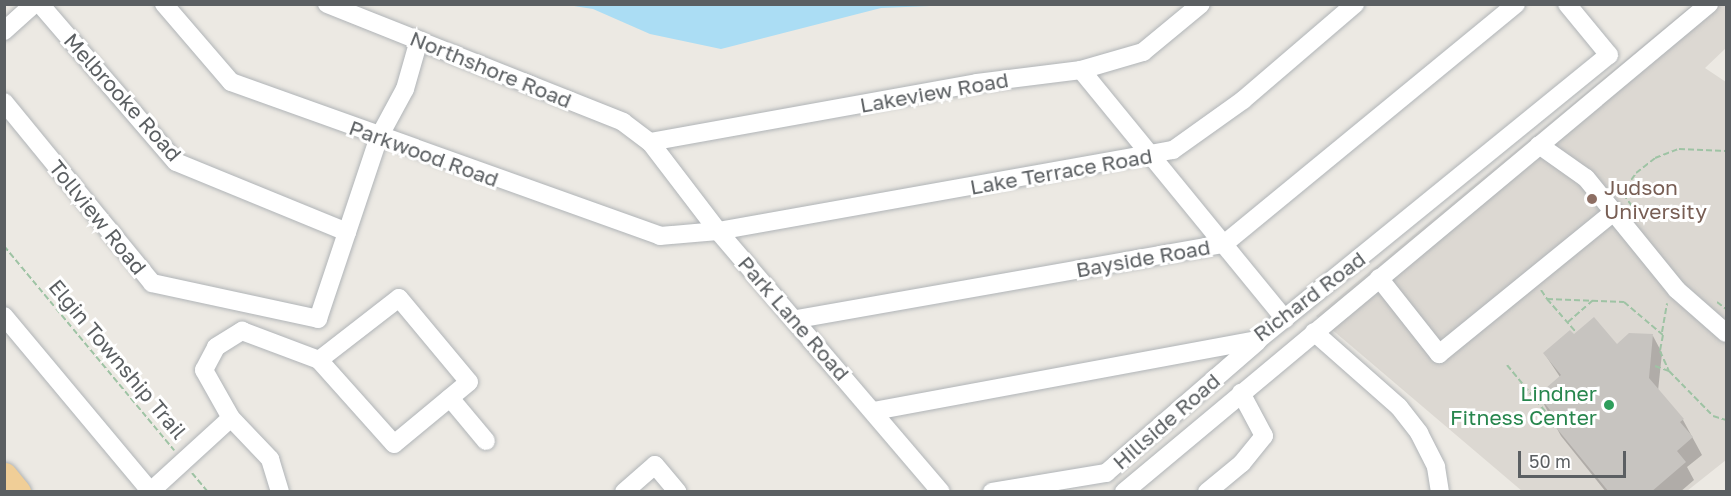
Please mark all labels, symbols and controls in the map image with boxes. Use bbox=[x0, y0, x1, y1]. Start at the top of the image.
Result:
street label: Northshore Road bbox=[407, 25, 575, 113]
street label: Melbrooke Road bbox=[59, 28, 187, 166]
street label: Lakeview Road bbox=[858, 67, 1010, 117]
street label: Parkwood Road bbox=[346, 114, 502, 192]
street label: Lake Terrace Road bbox=[968, 143, 1154, 199]
street label: Tollview Road bbox=[44, 155, 152, 279]
place label: Judson University bbox=[1604, 174, 1707, 224]
marker: Judson University bbox=[1585, 192, 1599, 206]
street label: Bayside Road bbox=[1074, 234, 1212, 282]
street label: Richard Road bbox=[1248, 246, 1370, 346]
street label: Park Lane Road bbox=[733, 251, 855, 385]
street label: Elgin Township Trail bbox=[44, 274, 192, 444]
street label: Hillside Road bbox=[1107, 368, 1225, 474]
place label: Lindner Fitness Center bbox=[1450, 380, 1597, 430]
marker: Lindner Fitness Center bbox=[1602, 398, 1616, 412]
scale bar bbox=[1521, 439, 1629, 477]
text: 50 m bbox=[1529, 450, 1571, 472]

